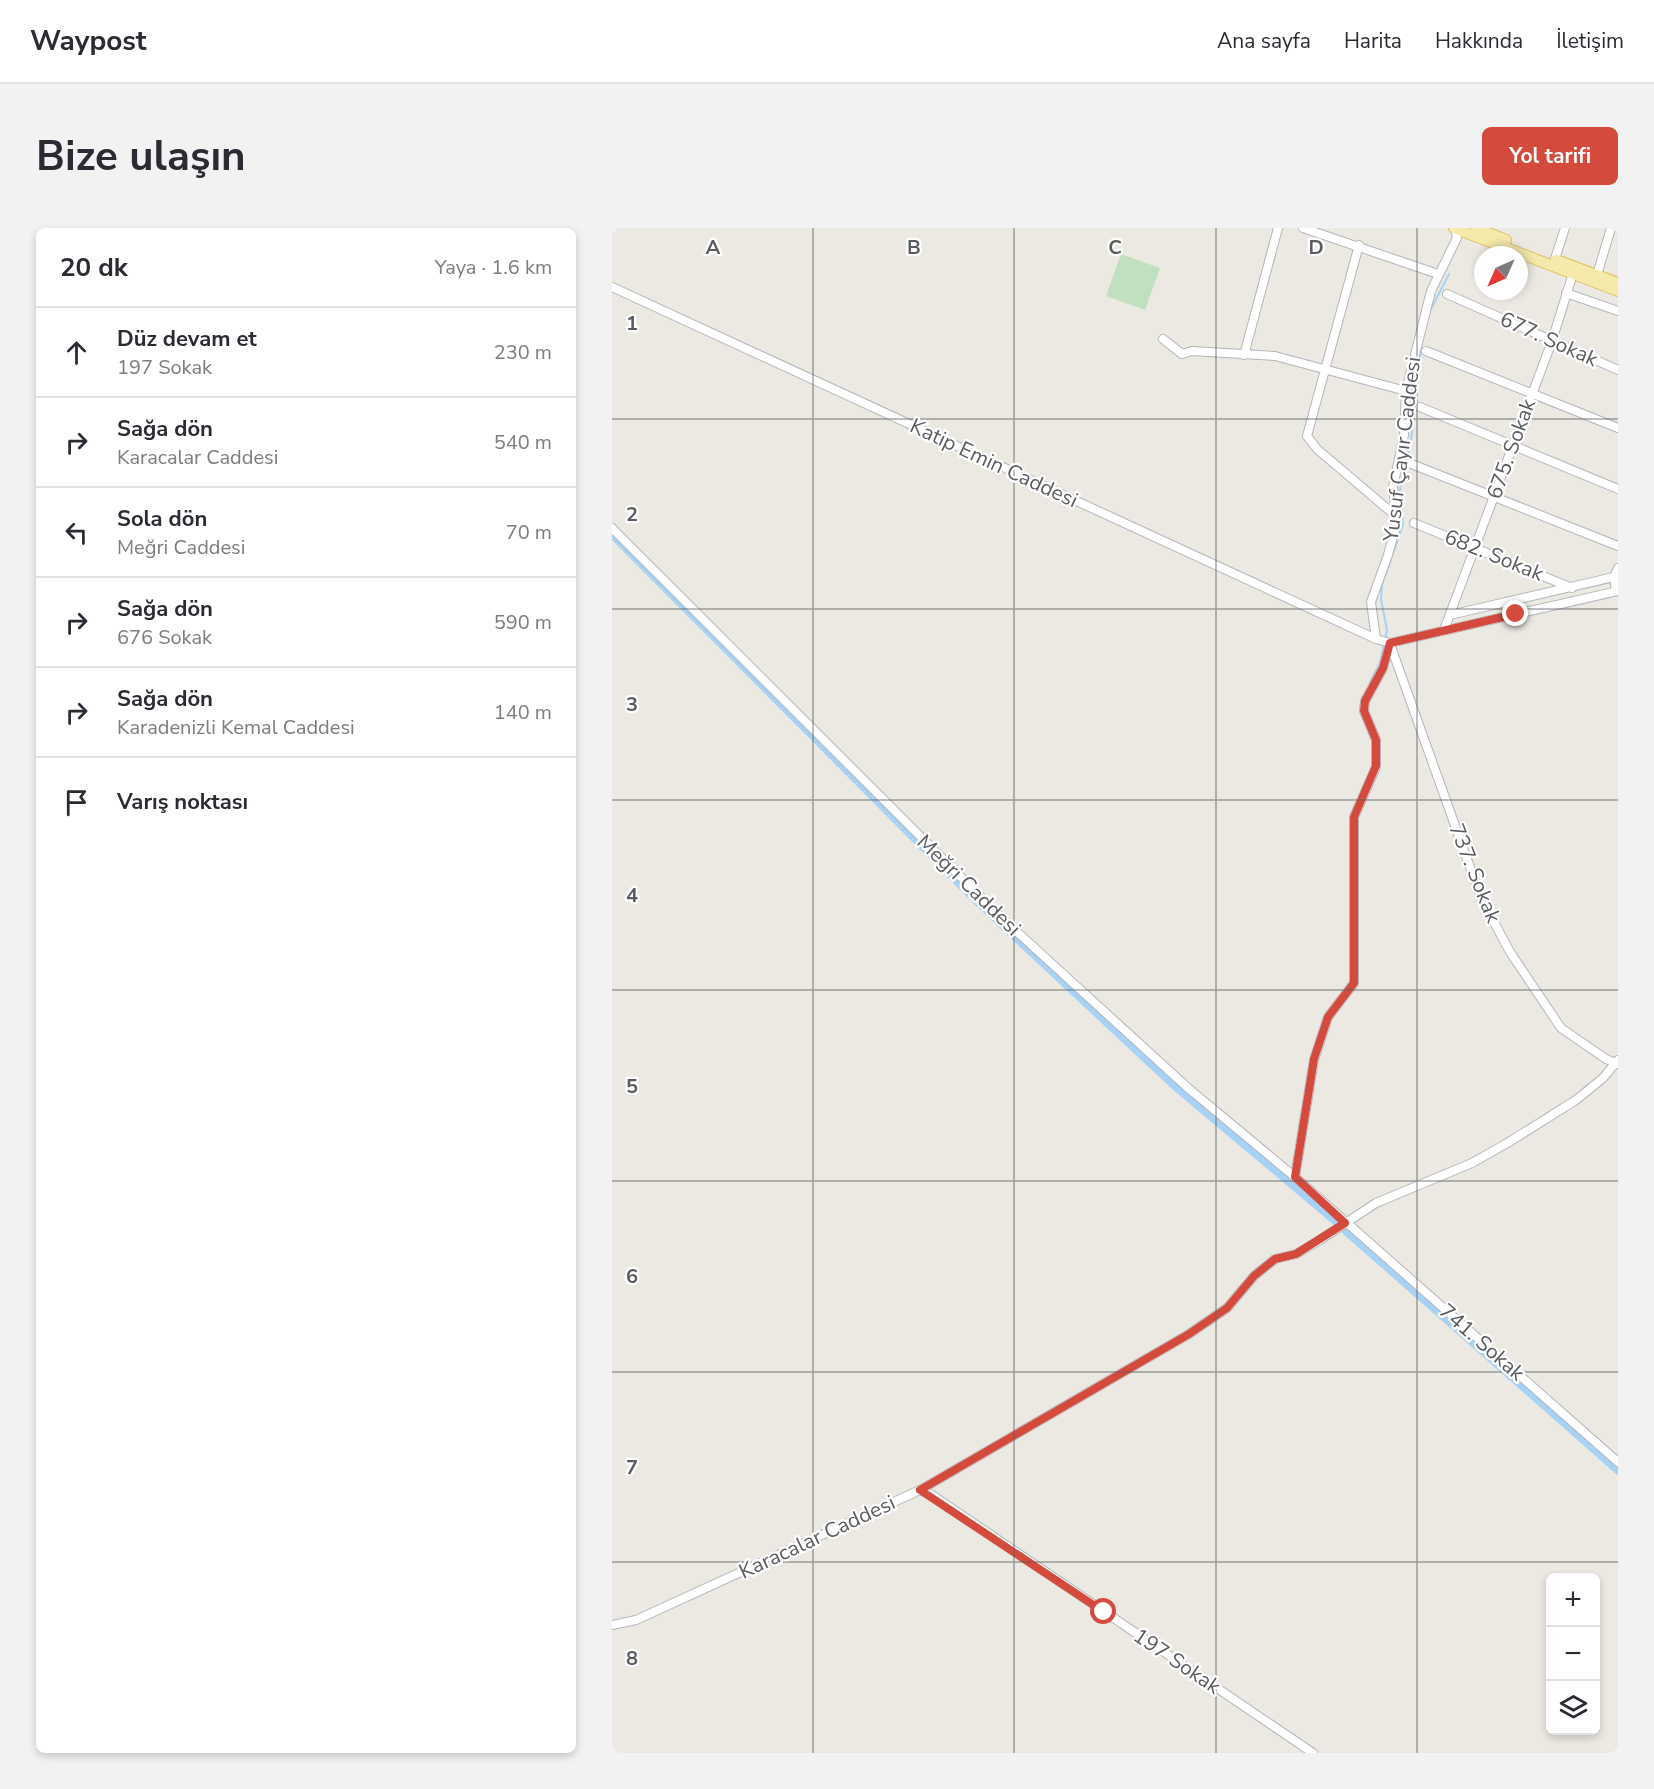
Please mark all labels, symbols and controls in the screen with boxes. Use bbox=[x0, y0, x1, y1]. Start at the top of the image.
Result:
text: Waypost bbox=[30, 22, 147, 60]
text: Ana sayfa bbox=[1217, 27, 1311, 55]
text: Harita bbox=[1344, 27, 1402, 55]
text: Hakkında bbox=[1435, 27, 1523, 55]
text: İletişim bbox=[1556, 27, 1624, 55]
button: Yol tarifi bbox=[1482, 127, 1618, 185]
text: Bize ulaşın bbox=[36, 128, 246, 185]
text: A bbox=[706, 234, 721, 261]
text: B bbox=[907, 234, 921, 261]
text: C bbox=[1108, 234, 1122, 261]
text: D bbox=[1308, 234, 1324, 261]
north arrow bbox=[1474, 246, 1528, 300]
text: 20 dk bbox=[60, 250, 128, 285]
text: Yaya · 1.6 km bbox=[435, 254, 552, 281]
street label: 677. Sokak bbox=[1496, 305, 1603, 373]
text: 1 bbox=[626, 310, 638, 337]
text: Düz devam et bbox=[117, 324, 257, 354]
icon: ahead bbox=[60, 336, 93, 369]
text: 230 m bbox=[494, 339, 552, 366]
text: 197 Sokak bbox=[117, 354, 212, 381]
street label: Yusuf Çayır Caddesi bbox=[1377, 355, 1427, 544]
street label: 675. Sokak bbox=[1480, 395, 1542, 503]
street label: Katip Emin Caddesi bbox=[906, 412, 1082, 514]
text: Sağa dön bbox=[117, 414, 213, 444]
icon: right bbox=[60, 426, 93, 459]
text: 540 m bbox=[494, 429, 552, 456]
text: Karacalar Caddesi bbox=[117, 444, 278, 471]
text: 2 bbox=[626, 501, 638, 528]
text: Sola dön bbox=[117, 504, 207, 534]
icon: left bbox=[60, 516, 93, 549]
text: 70 m bbox=[506, 519, 552, 546]
street label: 682. Sokak bbox=[1440, 522, 1548, 588]
text: Meğri Caddesi bbox=[117, 534, 245, 561]
text: Sağa dön bbox=[117, 594, 213, 624]
route end bbox=[1502, 600, 1528, 626]
icon: right bbox=[60, 606, 93, 639]
text: 590 m bbox=[494, 609, 552, 636]
text: 676 Sokak bbox=[117, 624, 212, 651]
text: Sağa dön bbox=[117, 684, 213, 714]
text: 3 bbox=[626, 691, 638, 718]
icon: right bbox=[60, 696, 93, 729]
text: 140 m bbox=[494, 699, 552, 726]
text: Karadenizli Kemal Caddesi bbox=[117, 714, 355, 741]
icon: arrive bbox=[60, 786, 93, 819]
text: Varış noktası bbox=[117, 787, 248, 817]
street label: 737. Sokak bbox=[1442, 819, 1508, 927]
street label: Meğri Caddesi bbox=[911, 828, 1027, 942]
text: 4 bbox=[626, 882, 638, 909]
text: 5 bbox=[626, 1073, 638, 1100]
text: 6 bbox=[626, 1263, 638, 1290]
street label: 741. Sokak bbox=[1433, 1297, 1531, 1387]
text: 7 bbox=[626, 1454, 638, 1481]
street label: Karacalar Caddesi bbox=[734, 1489, 900, 1585]
map controls bbox=[1546, 1573, 1600, 1735]
button: + bbox=[1546, 1573, 1600, 1627]
route start bbox=[1090, 1598, 1116, 1624]
street label: 197 Sokak bbox=[1128, 1621, 1227, 1701]
button: − bbox=[1546, 1627, 1600, 1681]
text: 8 bbox=[626, 1645, 638, 1672]
button: layers bbox=[1546, 1681, 1600, 1735]

